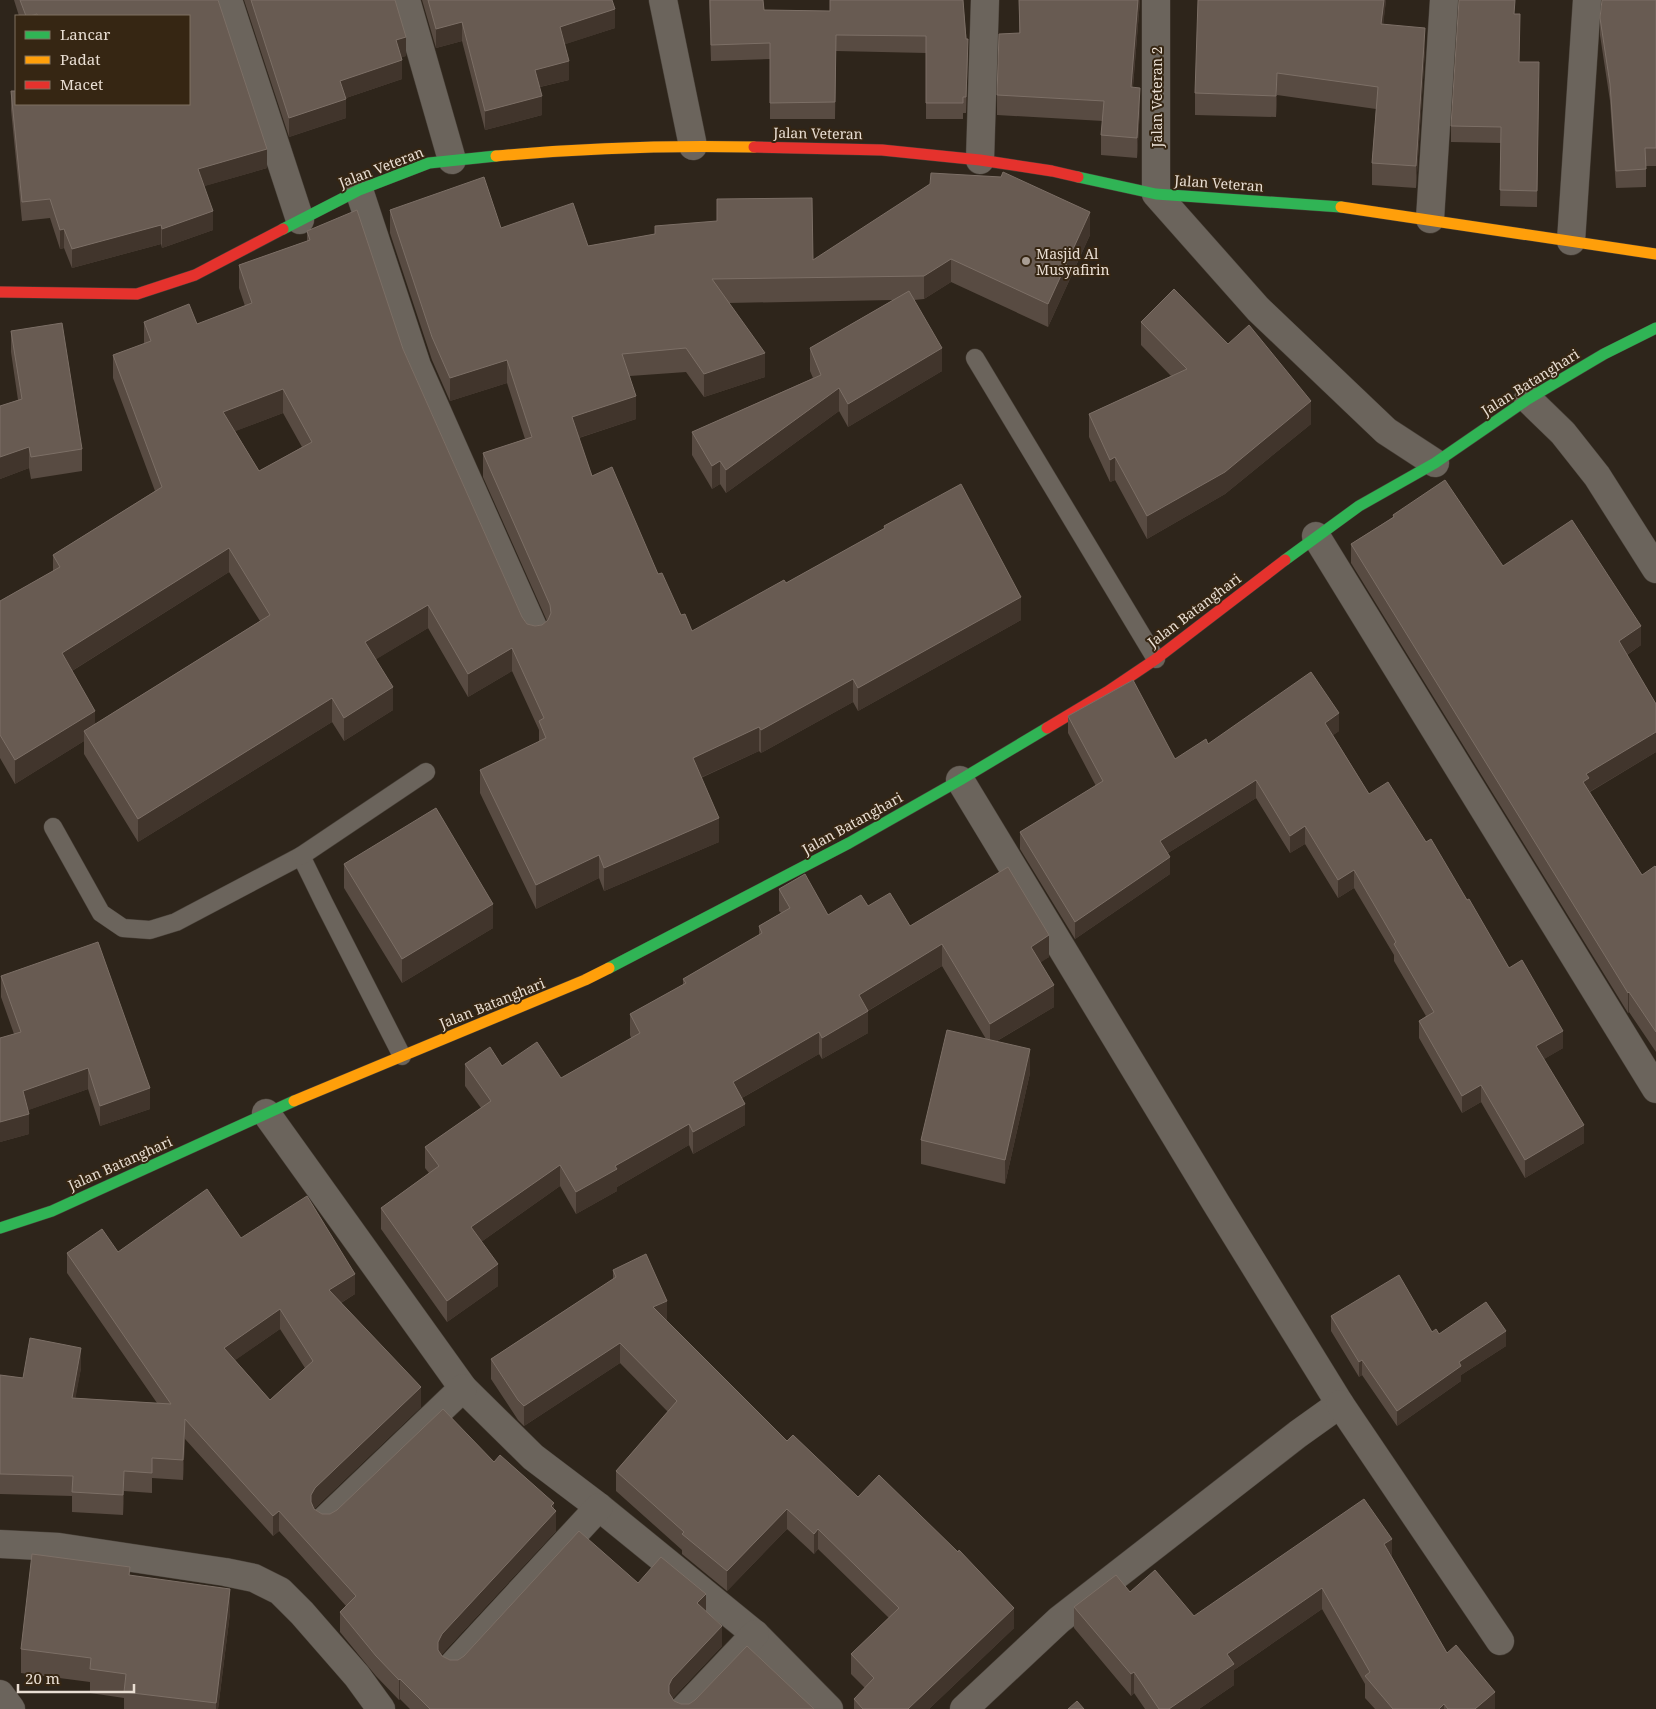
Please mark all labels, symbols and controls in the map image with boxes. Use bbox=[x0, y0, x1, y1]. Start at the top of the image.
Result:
legend bbox=[15, 15, 190, 105]
text: Lancar bbox=[60, 24, 110, 44]
street label: Jalan Veteran 2 bbox=[1147, 47, 1166, 148]
text: Padat bbox=[60, 49, 100, 69]
text: Macet bbox=[60, 74, 103, 94]
street label: Jalan Veteran bbox=[772, 123, 863, 143]
street label: Jalan Veteran bbox=[335, 142, 426, 192]
street label: Jalan Veteran bbox=[1173, 170, 1264, 196]
place label: Masjid Al Musyafirin bbox=[1036, 244, 1110, 279]
marker: Masjid Al Musyafirin bbox=[1020, 255, 1032, 267]
street label: Jalan Batanghari bbox=[1477, 344, 1583, 420]
street label: Jalan Batanghari bbox=[1143, 568, 1245, 652]
street label: Jalan Batanghari bbox=[798, 787, 906, 859]
street label: Jalan Batanghari bbox=[436, 973, 548, 1033]
street label: Jalan Batanghari bbox=[64, 1131, 176, 1195]
scale bar bbox=[18, 1662, 134, 1694]
text: 20 m bbox=[25, 1668, 60, 1688]

